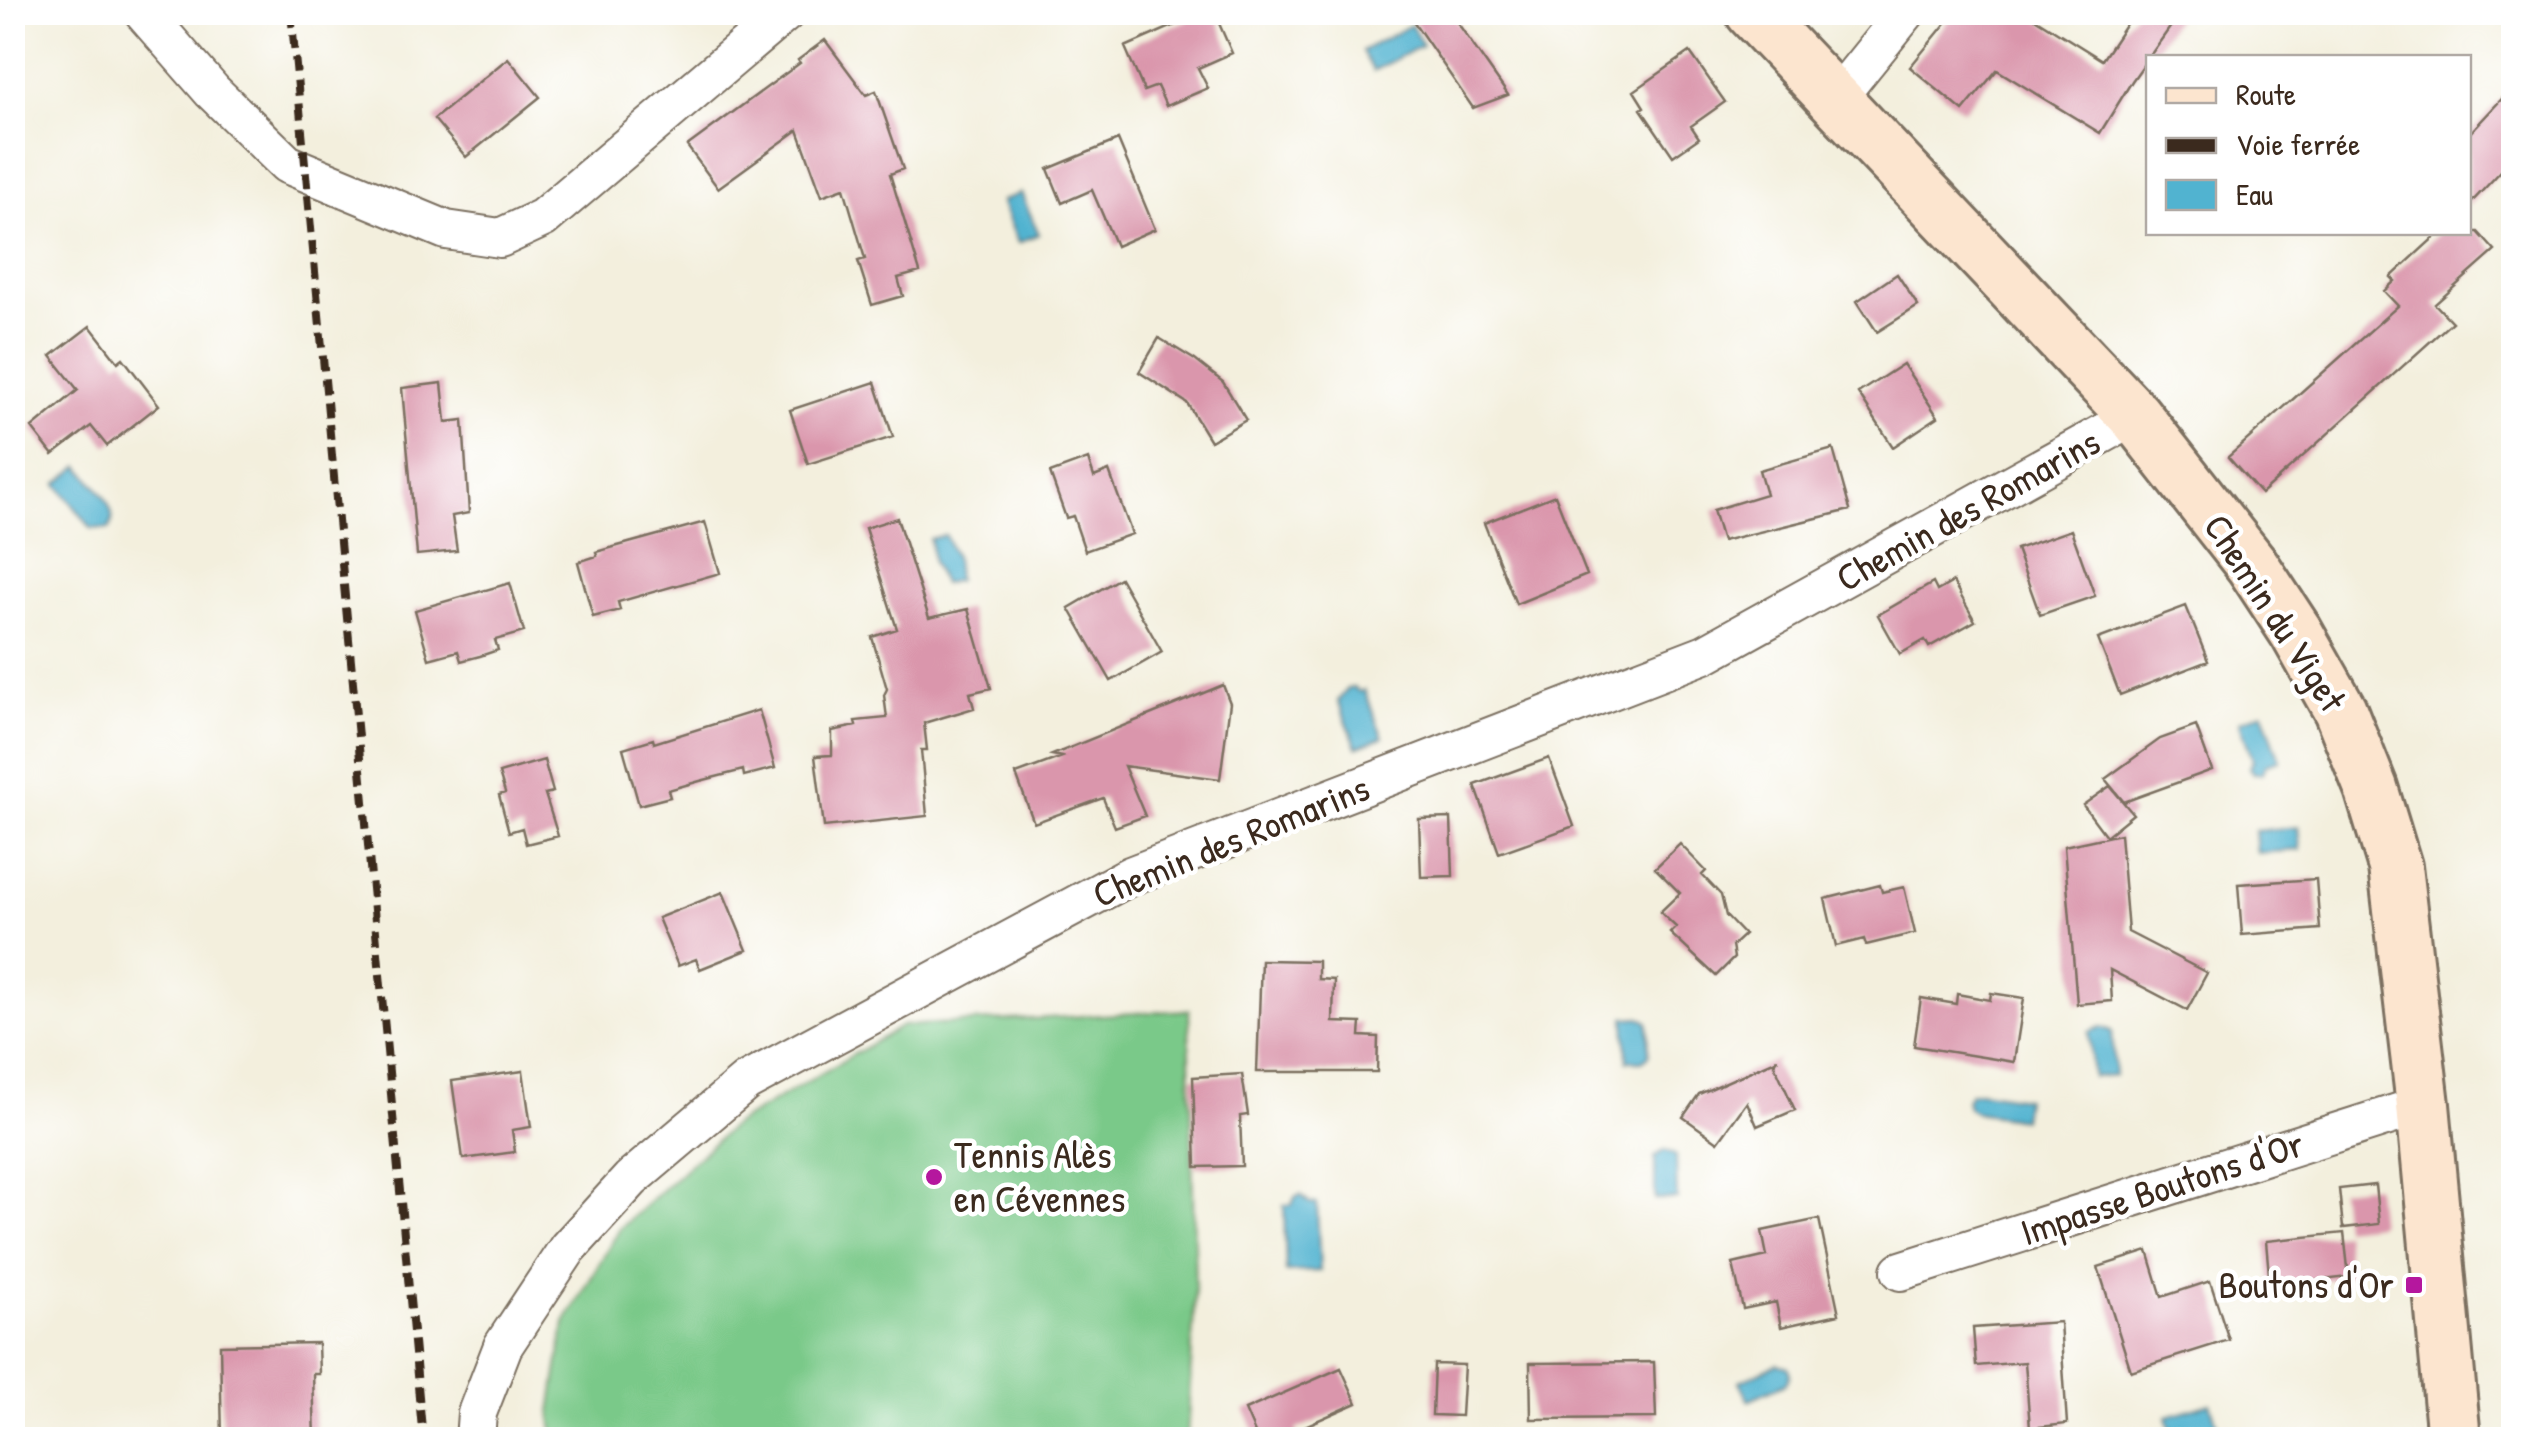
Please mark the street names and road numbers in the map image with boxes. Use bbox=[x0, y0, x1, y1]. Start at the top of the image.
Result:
street label: Chemin des Romarins bbox=[1826, 415, 2109, 603]
street label: Chemin du Viget bbox=[2193, 504, 2360, 722]
street label: Chemin des Romarins bbox=[1085, 761, 1377, 919]
street label: Impasse Boutons d'Or bbox=[2014, 1117, 2310, 1257]

